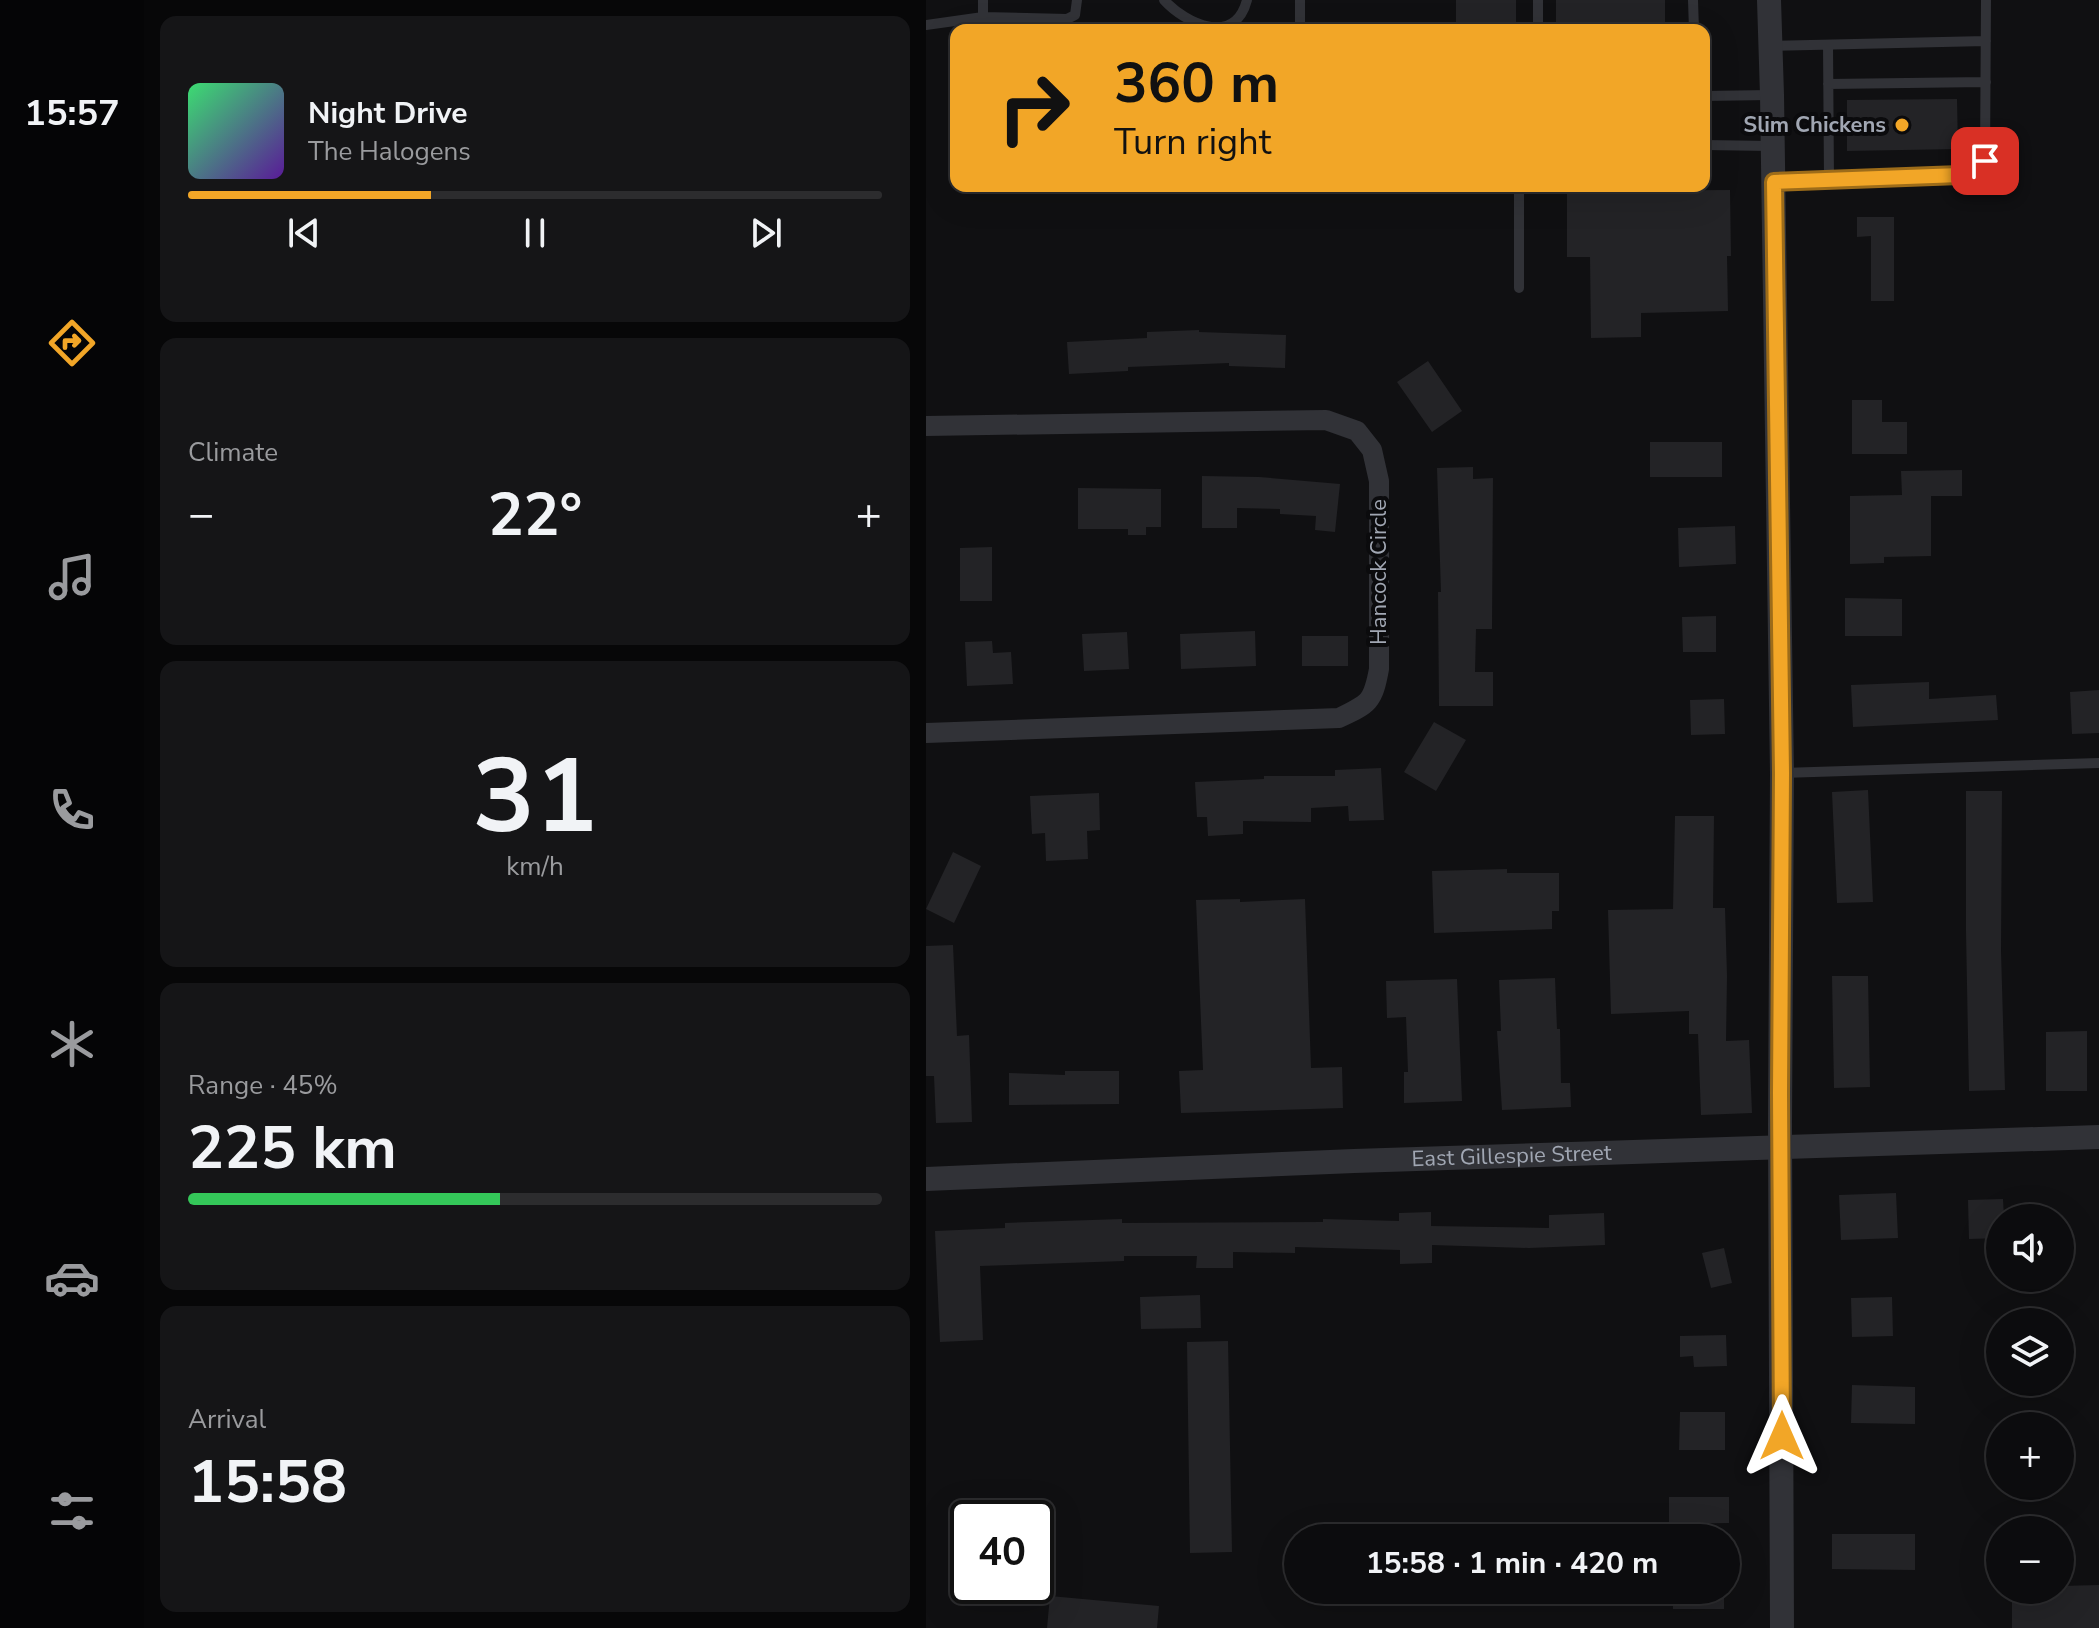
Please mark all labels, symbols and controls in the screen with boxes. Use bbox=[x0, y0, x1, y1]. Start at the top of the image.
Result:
text: 360 m bbox=[1114, 45, 1279, 122]
icon: right bbox=[982, 56, 1086, 160]
text: 15:57 bbox=[24, 89, 120, 138]
text: Night Drive bbox=[308, 93, 467, 134]
place label: Slim Chickens bbox=[1743, 110, 1886, 140]
marker: Slim Chickens bbox=[1893, 116, 1911, 134]
text: Turn right bbox=[1114, 118, 1271, 167]
pin bbox=[1951, 127, 2019, 195]
text: The Halogens bbox=[308, 134, 471, 169]
icon: arrive bbox=[1963, 139, 2007, 183]
icon: previous bbox=[282, 211, 326, 255]
icon: pause bbox=[513, 211, 557, 255]
icon: next bbox=[744, 211, 788, 255]
icon: directions bbox=[44, 315, 100, 371]
text: Climate bbox=[188, 435, 278, 470]
text: 22° bbox=[488, 474, 582, 556]
text: − bbox=[188, 485, 214, 545]
text: + bbox=[856, 485, 882, 545]
street label: Hancock Circle bbox=[1364, 499, 1394, 645]
icon: music bbox=[44, 549, 100, 605]
text: 31 bbox=[473, 726, 597, 868]
icon: phone bbox=[44, 782, 100, 838]
text: km/h bbox=[506, 849, 564, 884]
icon: climate bbox=[44, 1016, 100, 1072]
text: Range · 45% bbox=[188, 1068, 338, 1103]
text: 225 km bbox=[188, 1107, 397, 1189]
street label: East Gillespie Street bbox=[1411, 1138, 1612, 1174]
map controls bbox=[1986, 1204, 2074, 1604]
button: sound bbox=[1986, 1204, 2074, 1292]
icon: car bbox=[44, 1250, 100, 1306]
button: layers bbox=[1986, 1308, 2074, 1396]
position arrow bbox=[1740, 1394, 1824, 1478]
text: Arrival bbox=[188, 1402, 266, 1437]
button: + bbox=[1986, 1412, 2074, 1500]
text: 15:58 bbox=[188, 1441, 347, 1523]
icon: filters bbox=[44, 1483, 100, 1539]
speed limit sign: 40 bbox=[950, 1500, 1054, 1604]
button: − bbox=[1986, 1516, 2074, 1604]
text: 15:58 · 1 min · 420 m bbox=[1366, 1543, 1658, 1584]

